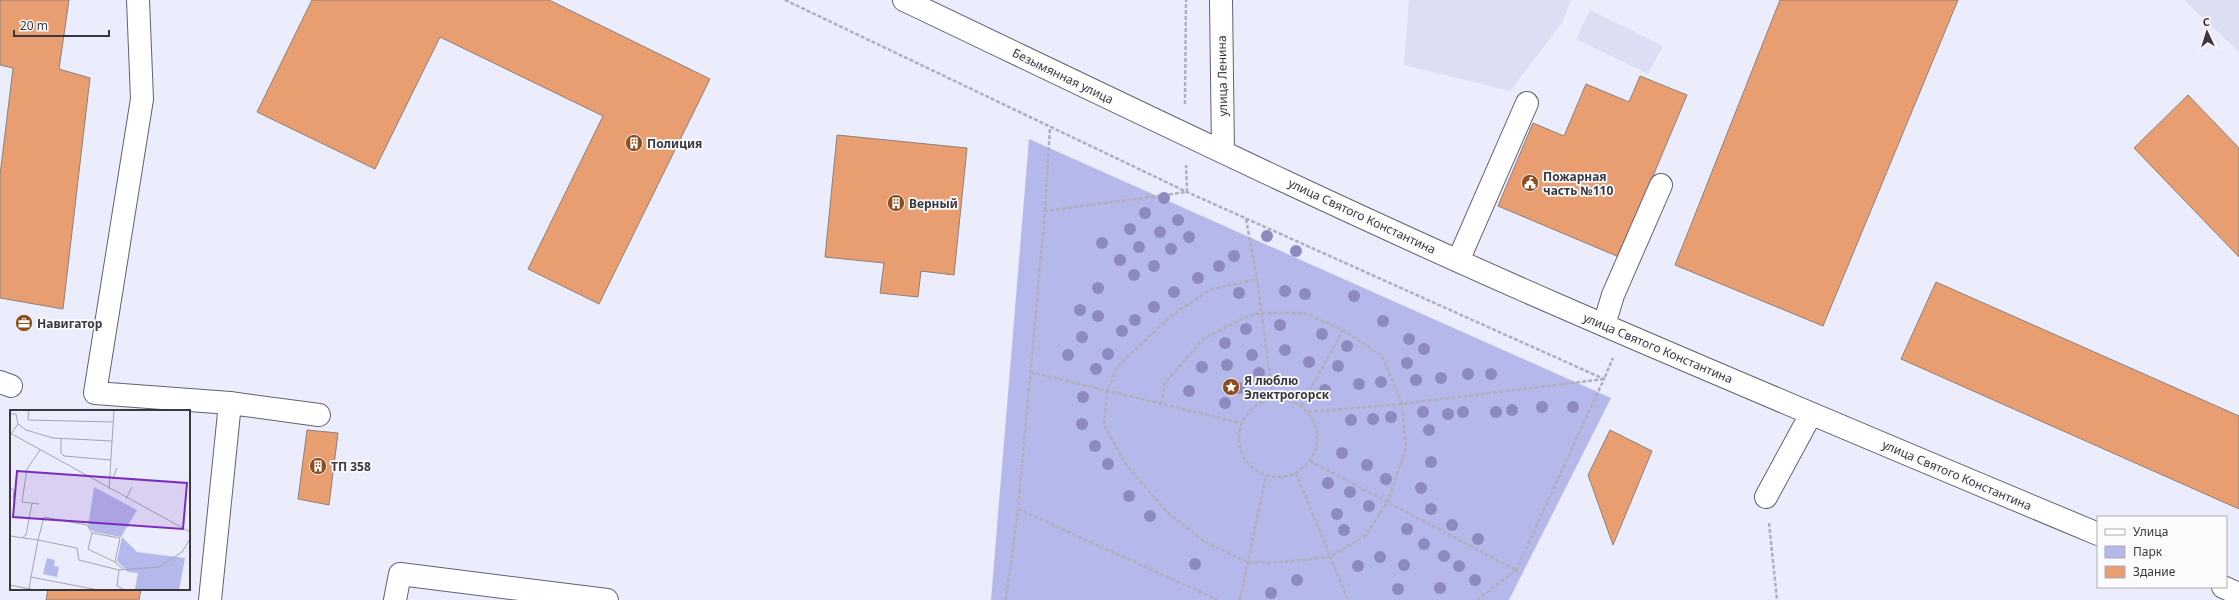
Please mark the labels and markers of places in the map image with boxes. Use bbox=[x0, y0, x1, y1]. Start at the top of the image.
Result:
building icon: Полиция bbox=[624, 133, 644, 153]
place label: Полиция bbox=[647, 135, 702, 152]
place label: Пожарная часть №110 bbox=[1543, 168, 1613, 199]
public building icon: Пожарная часть №110 bbox=[1520, 173, 1540, 193]
building icon: Верный bbox=[886, 193, 906, 213]
place label: Верный bbox=[909, 195, 958, 212]
office icon: Навигатор bbox=[14, 313, 34, 333]
place label: Навигатор bbox=[37, 315, 103, 332]
place label: Я люблю Электрогорск bbox=[1244, 372, 1330, 403]
place icon: Я люблю Электрогорск bbox=[1221, 377, 1241, 397]
building icon: ТП 358 bbox=[308, 456, 328, 476]
place label: ТП 358 bbox=[331, 458, 371, 475]

